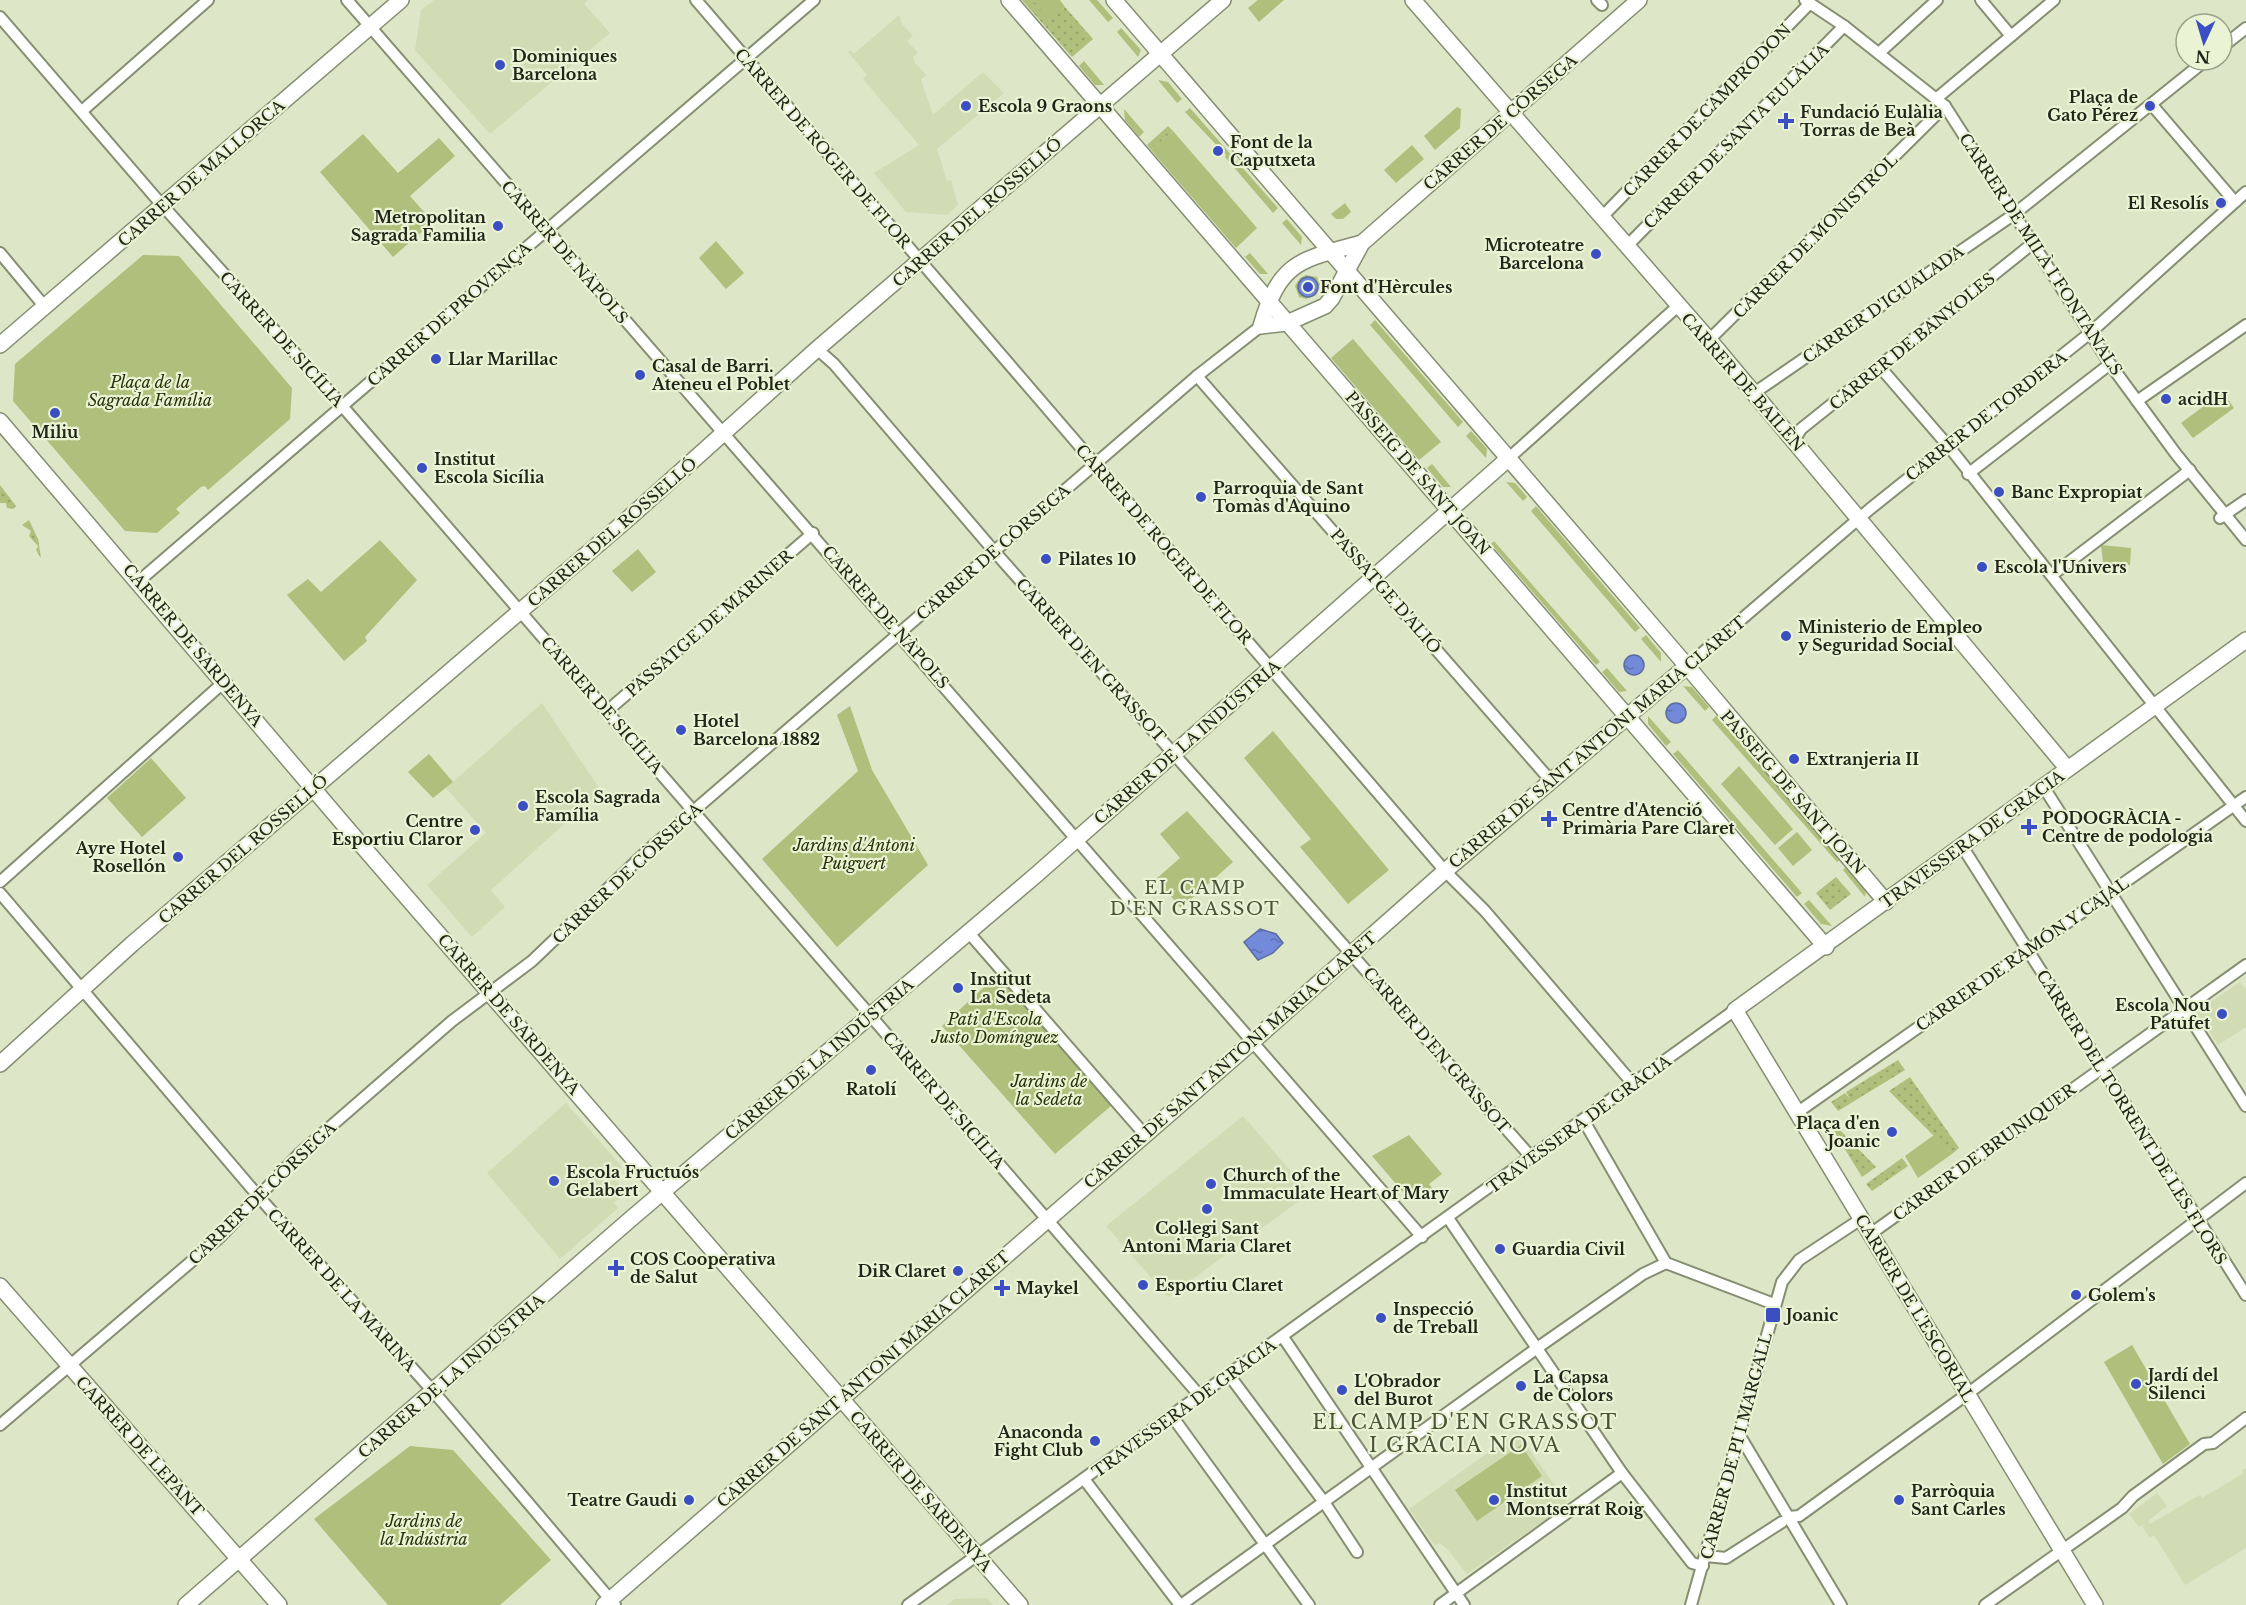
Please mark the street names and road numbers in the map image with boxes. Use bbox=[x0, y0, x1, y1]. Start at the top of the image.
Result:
street label: CARRER DE CAMPRODON bbox=[1619, 19, 1795, 201]
street label: CARRER DE SANTA EULÀLIA bbox=[1639, 39, 1833, 233]
street label: CARRER DE ROGER DE FLOR bbox=[731, 44, 916, 253]
street label: CARRER DE CÒRSEGA bbox=[1419, 49, 1581, 194]
street label: CARRER DE MALLORCA bbox=[114, 95, 289, 251]
street label: CARRER DE MILÀ I FONTANALS bbox=[1955, 129, 2127, 379]
street label: CARRER DEL ROSSELLÓ bbox=[888, 133, 1066, 291]
street label: CARRER DE MONISTROL bbox=[1729, 149, 1902, 322]
street label: CARRER DE NÀPOLS bbox=[497, 176, 633, 328]
street label: CARRER DE PROVENÇA bbox=[363, 237, 535, 391]
street label: CARRER D'IGUALADA bbox=[1799, 240, 1968, 367]
street label: CARRER DE SICÍLIA bbox=[216, 267, 349, 411]
street label: CARRER DE BANYOLES bbox=[1825, 268, 1999, 414]
street label: CARRER DE BAILÈN bbox=[1677, 308, 1809, 456]
street label: CARRER DE TORDERA bbox=[1901, 346, 2071, 485]
street label: PASSEIG DE SANT JOAN bbox=[1341, 387, 1495, 559]
street label: CARRER DE ROGER DE FLOR bbox=[1072, 440, 1257, 649]
street label: CARRER DEL ROSSELLÓ bbox=[523, 453, 701, 611]
street label: CARRER DE CÒRSEGA bbox=[912, 479, 1074, 624]
street label: PASSATGE D'ALIÓ bbox=[1326, 525, 1446, 657]
street label: CARRER DE NÀPOLS bbox=[818, 541, 954, 693]
street label: PASSATGE DE MARINER bbox=[621, 544, 798, 701]
street label: CARRER DE SARDENYA bbox=[119, 559, 268, 731]
street label: CARRER D'EN GRASSOT bbox=[1012, 574, 1170, 746]
street label: CARRER DE SANT ANTONI MARIA CLARET bbox=[1445, 612, 1750, 872]
street label: CARRER DE SICÍLIA bbox=[537, 632, 668, 778]
street label: CARRER DE LA INDÚSTRIA bbox=[1090, 655, 1285, 828]
street label: PASSEIG DE SANT JOAN bbox=[1716, 706, 1870, 878]
street label: TRAVESSERA DE GRÀCIA bbox=[1876, 765, 2068, 912]
street label: CARRER DEL ROSSELLÓ bbox=[154, 770, 332, 928]
street label: CARRER DE CÒRSEGA bbox=[548, 798, 706, 948]
street label: CARRER DE RAMÓN Y CAJAL bbox=[1912, 872, 2133, 1035]
street label: CARRER DE SANT ANTONI MARIA CLARET bbox=[1080, 927, 1381, 1193]
street label: CARRER DE SARDENYA bbox=[434, 929, 585, 1099]
street label: CARRER D'EN GRASSOT bbox=[1359, 963, 1515, 1137]
street label: CARRER DEL TORRENT DE LES FLORS bbox=[2032, 966, 2232, 1268]
street label: CARRER DE LA INDÚSTRIA bbox=[721, 974, 918, 1144]
street label: CARRER DE SICÍLIA bbox=[879, 1027, 1010, 1173]
street label: TRAVESSERA DE GRÀCIA bbox=[1483, 1050, 1675, 1197]
street label: CARRER DE BRUNIQUER bbox=[1889, 1078, 2080, 1225]
street label: CARRER DE CÒRSEGA bbox=[184, 1117, 340, 1269]
street label: CARRER DE LA MARINA bbox=[264, 1204, 421, 1376]
street label: CARRER DE L'ESCORIAL bbox=[1851, 1211, 1979, 1406]
street label: CARRER DE SANT ANTONI MARIA CLARET bbox=[713, 1246, 1014, 1512]
street label: CARRER DE LA INDÚSTRIA bbox=[354, 1289, 549, 1462]
street label: CARRER DE PI I MARGALL bbox=[1696, 1330, 1776, 1562]
street label: TRAVESSERA DE GRÀCIA bbox=[1088, 1334, 1280, 1481]
street label: CARRER DE LEPANT bbox=[72, 1372, 208, 1520]
street label: CARRER DE SARDENYA bbox=[846, 1406, 997, 1576]

